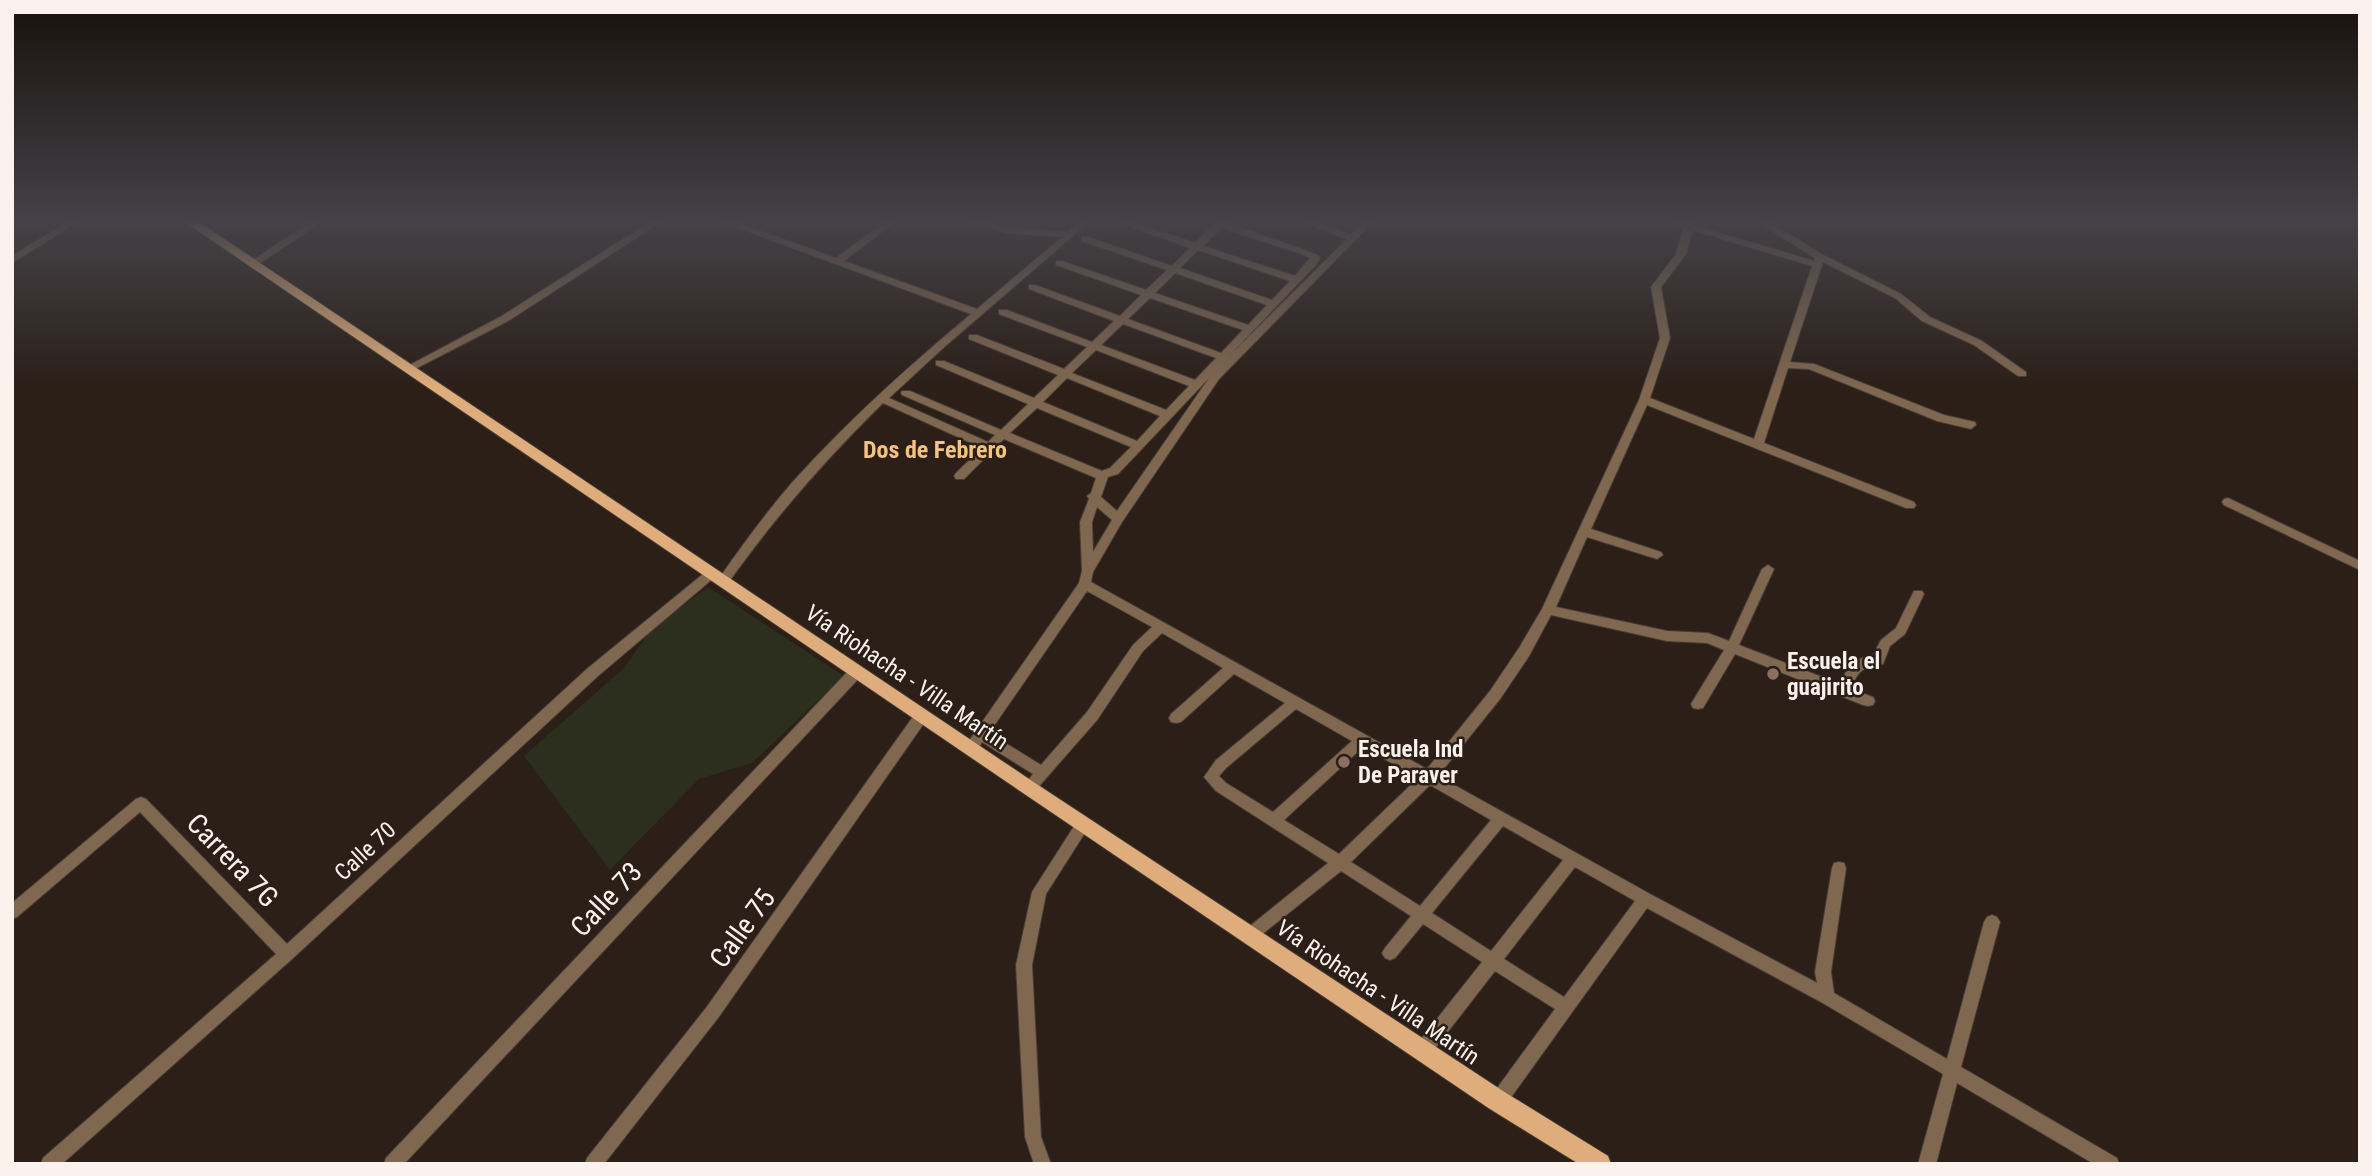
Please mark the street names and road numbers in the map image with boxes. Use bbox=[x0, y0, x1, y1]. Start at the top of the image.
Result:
street label: Vía Riohacha - Villa Martín bbox=[800, 599, 1013, 755]
street label: Carrera 7G bbox=[180, 807, 285, 914]
street label: Calle 70 bbox=[329, 816, 401, 886]
street label: Calle 73 bbox=[564, 855, 649, 943]
street label: Calle 75 bbox=[703, 882, 782, 974]
street label: Vía Riohacha - Villa Martín bbox=[1271, 914, 1484, 1070]

